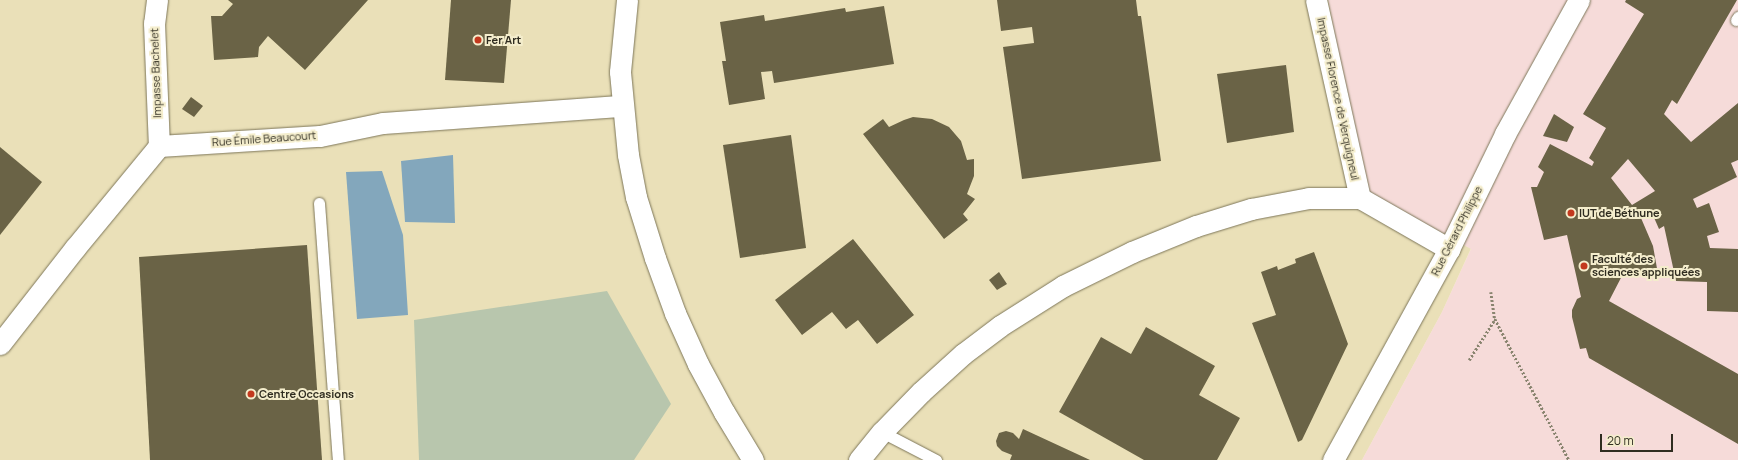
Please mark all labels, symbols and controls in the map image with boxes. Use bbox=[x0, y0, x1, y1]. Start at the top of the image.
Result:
street label: Impasse Florence de Verquigneul bbox=[1314, 16, 1362, 182]
street label: Impasse Bachelet bbox=[148, 28, 164, 118]
place label: Fer Art bbox=[486, 33, 521, 47]
marker: Fer Art bbox=[473, 35, 483, 45]
street label: Rue Émile Beaucourt bbox=[211, 129, 317, 149]
street label: Rue Gérard Philippe bbox=[1429, 184, 1485, 278]
place label: IUT de Béthune bbox=[1579, 206, 1660, 220]
marker: IUT de Béthune bbox=[1566, 208, 1576, 218]
place label: Faculté des sciences appliquées bbox=[1592, 253, 1700, 279]
marker: Faculté des sciences appliquées bbox=[1579, 261, 1589, 271]
place label: Centre Occasions bbox=[259, 387, 354, 401]
marker: Centre Occasions bbox=[246, 389, 256, 399]
scale bar bbox=[1602, 426, 1675, 452]
text: 20 m bbox=[1607, 432, 1634, 449]

